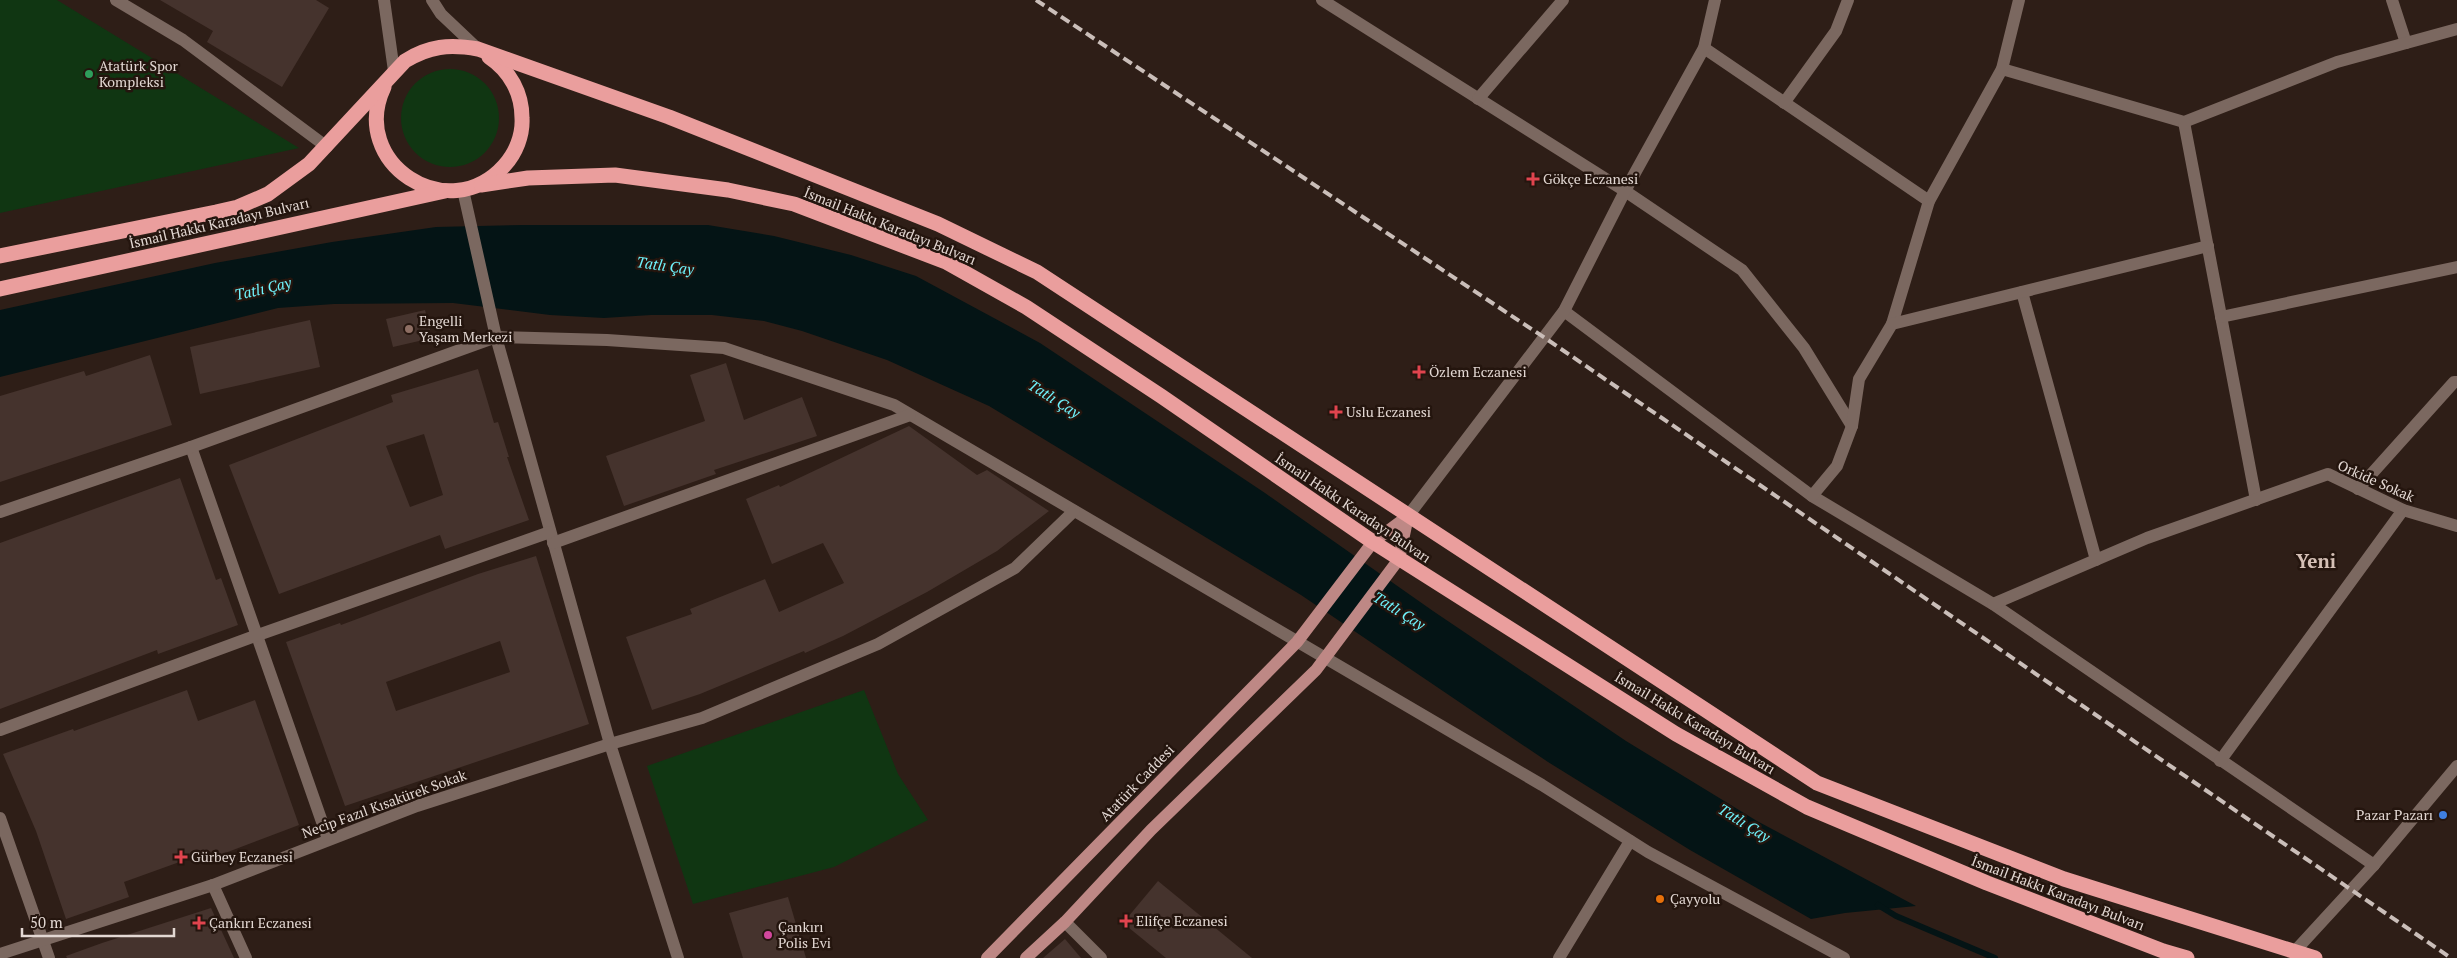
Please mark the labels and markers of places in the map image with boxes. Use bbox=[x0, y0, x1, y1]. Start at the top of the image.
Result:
place label: Atatürk Spor Kompleksi bbox=[99, 56, 179, 91]
marker: Atatürk Spor Kompleksi bbox=[83, 68, 95, 80]
place label: Gökçe Eczanesi bbox=[1543, 169, 1638, 188]
marker: Gökçe Eczanesi bbox=[1527, 173, 1539, 185]
place label: Engelli Yaşam Merkezi bbox=[419, 311, 512, 346]
marker: Engelli Yaşam Merkezi bbox=[403, 323, 415, 335]
place label: Özlem Eczanesi bbox=[1429, 362, 1527, 381]
marker: Özlem Eczanesi bbox=[1413, 366, 1425, 378]
place label: Uslu Eczanesi bbox=[1346, 402, 1431, 421]
marker: Uslu Eczanesi bbox=[1330, 406, 1342, 418]
place label: Pazar Pazarı bbox=[2356, 805, 2433, 824]
marker: Pazar Pazarı bbox=[2437, 809, 2449, 821]
place label: Gürbey Eczanesi bbox=[191, 847, 293, 866]
marker: Gürbey Eczanesi bbox=[175, 851, 187, 863]
place label: Çayyolu bbox=[1670, 889, 1720, 908]
marker: Çayyolu bbox=[1654, 893, 1666, 905]
place label: Elifçe Eczanesi bbox=[1136, 911, 1228, 930]
place label: Çankırı Eczanesi bbox=[209, 913, 312, 932]
marker: Elifçe Eczanesi bbox=[1120, 915, 1132, 927]
marker: Çankırı Eczanesi bbox=[193, 917, 205, 929]
place label: Çankırı Polis Evi bbox=[778, 917, 831, 952]
marker: Çankırı Polis Evi bbox=[762, 929, 774, 941]

